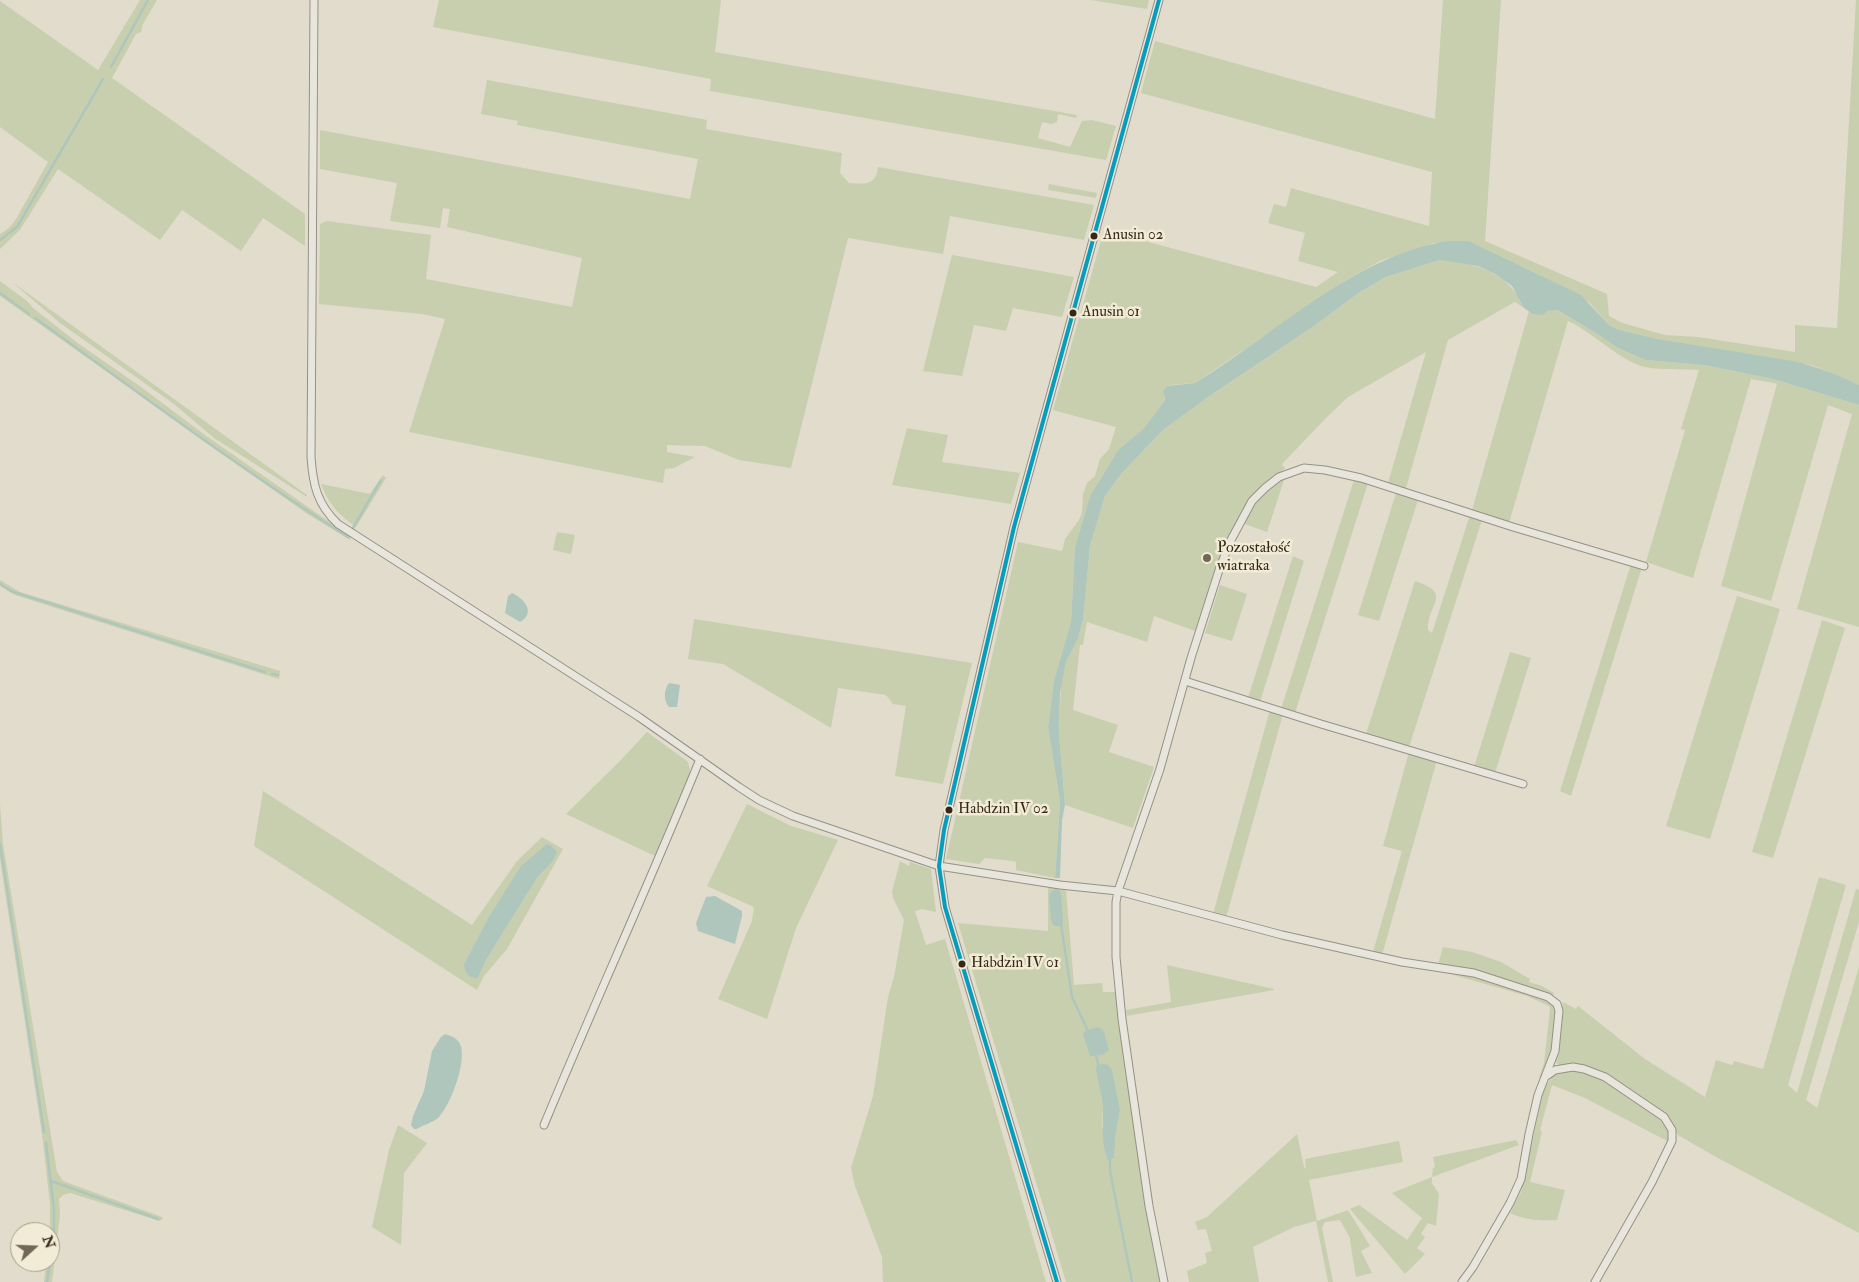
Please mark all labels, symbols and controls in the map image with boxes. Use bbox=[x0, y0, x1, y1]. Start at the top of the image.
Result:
place label: Anusin 02 bbox=[1103, 227, 1163, 245]
marker: Anusin 02 bbox=[1089, 231, 1099, 241]
place label: Anusin 01 bbox=[1082, 304, 1140, 322]
marker: Anusin 01 bbox=[1068, 308, 1078, 318]
place label: Pozostałość wiatraka bbox=[1217, 539, 1290, 577]
marker: Pozostałość wiatraka bbox=[1201, 552, 1213, 564]
place label: Habdzin IV 02 bbox=[958, 801, 1048, 819]
marker: Habdzin IV 02 bbox=[944, 805, 954, 815]
place label: Habdzin IV 01 bbox=[971, 955, 1059, 973]
marker: Habdzin IV 01 bbox=[957, 959, 967, 969]
north arrow bbox=[10, 1222, 60, 1272]
text: N bbox=[38, 1233, 59, 1251]

